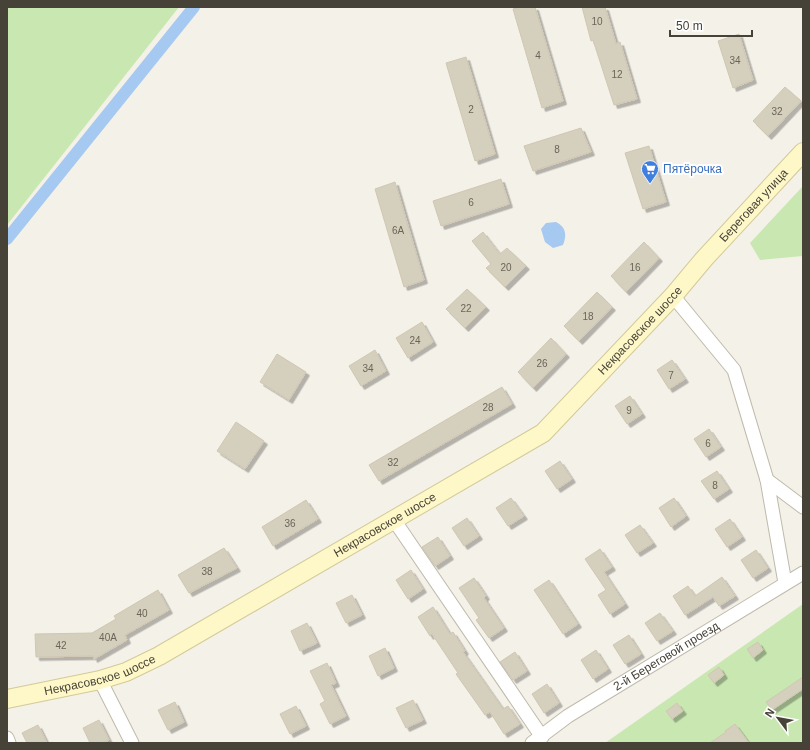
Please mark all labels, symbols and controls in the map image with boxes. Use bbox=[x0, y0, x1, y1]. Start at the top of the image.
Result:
scale bar bbox=[670, 12, 752, 38]
house number: 10 bbox=[591, 16, 603, 27]
text: 50 m bbox=[676, 19, 703, 33]
house number: 4 bbox=[535, 50, 541, 61]
house number: 34 bbox=[729, 55, 741, 66]
house number: 12 bbox=[611, 69, 623, 80]
house number: 2 bbox=[468, 104, 474, 115]
house number: 32 bbox=[771, 106, 783, 117]
house number: 8 bbox=[554, 144, 560, 155]
supermarket icon: Пятёрочка bbox=[640, 159, 660, 184]
place label: Пятёрочка bbox=[663, 162, 722, 176]
street label: Береговая улица bbox=[716, 166, 791, 245]
house number: 6 bbox=[468, 197, 474, 208]
house number: 6А bbox=[392, 225, 404, 236]
house number: 20 bbox=[500, 262, 512, 273]
house number: 16 bbox=[629, 262, 641, 273]
street label: Некрасовское шоссе bbox=[595, 283, 685, 378]
house number: 22 bbox=[460, 303, 472, 314]
house number: 18 bbox=[582, 311, 594, 322]
house number: 24 bbox=[409, 335, 421, 346]
house number: 26 bbox=[536, 358, 548, 369]
house number: 34 bbox=[362, 363, 374, 374]
house number: 7 bbox=[668, 370, 674, 381]
house number: 28 bbox=[482, 402, 494, 413]
house number: 9 bbox=[626, 405, 632, 416]
house number: 6 bbox=[705, 438, 711, 449]
house number: 32 bbox=[387, 457, 399, 468]
house number: 8 bbox=[712, 480, 718, 491]
street label: Некрасовское шоссе bbox=[331, 489, 439, 560]
house number: 36 bbox=[284, 518, 296, 529]
house number: 38 bbox=[201, 566, 213, 577]
house number: 40 bbox=[136, 608, 148, 619]
street label: 2-й Береговой проезд bbox=[611, 619, 722, 694]
house number: 40А bbox=[99, 632, 117, 643]
house number: 42 bbox=[55, 640, 67, 651]
street label: Некрасовское шоссе bbox=[43, 652, 158, 698]
north arrow bbox=[758, 698, 798, 738]
text: N bbox=[762, 706, 777, 719]

